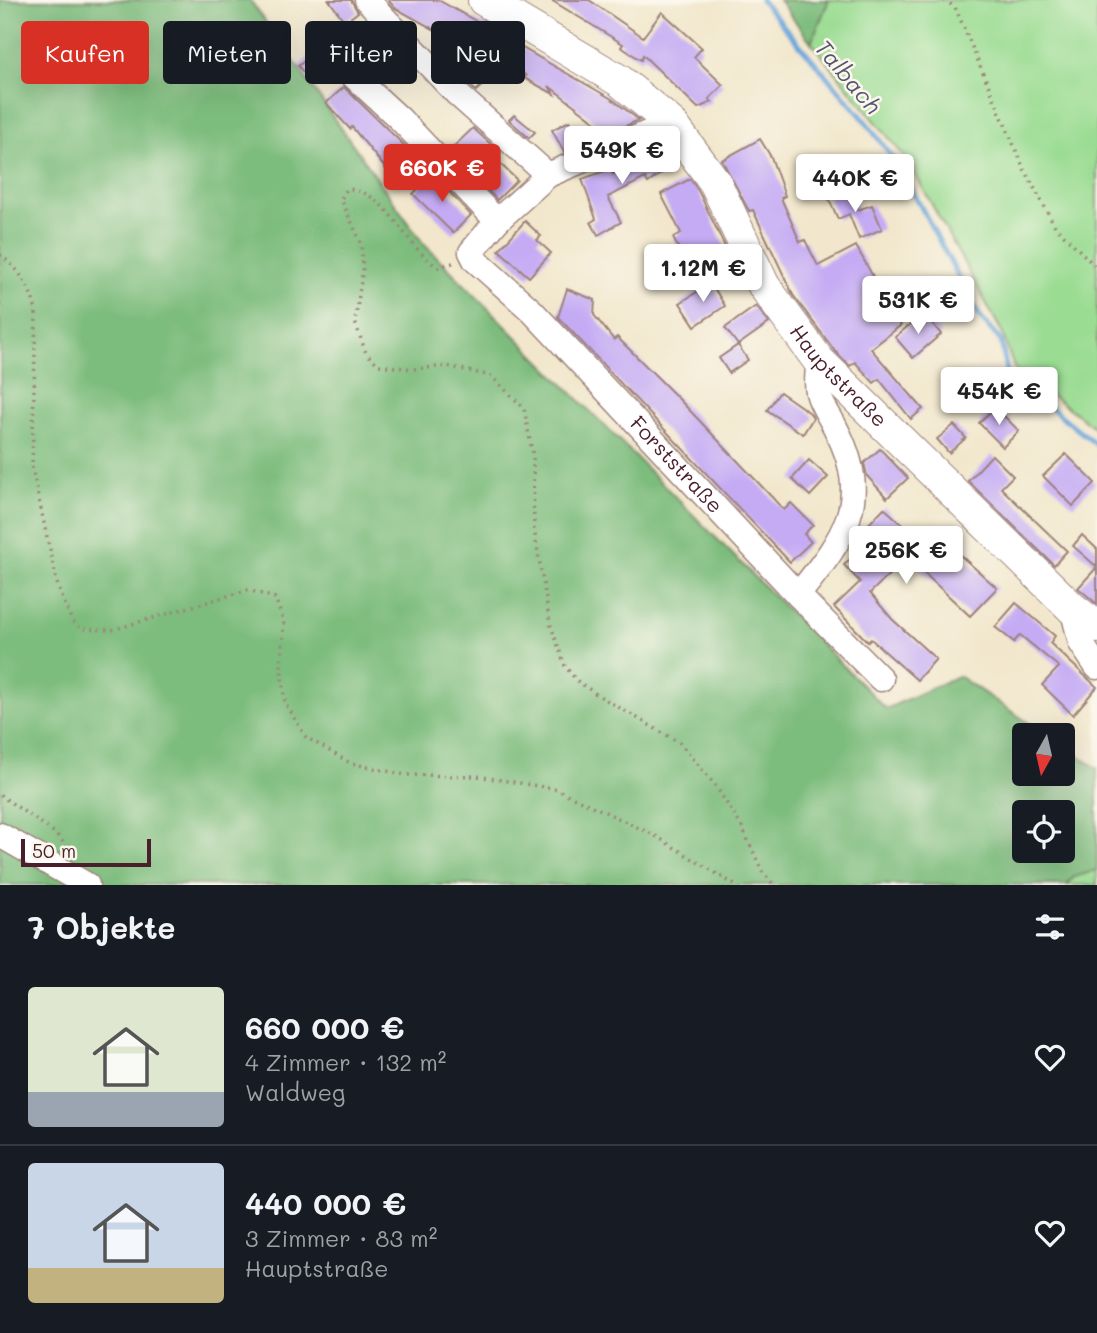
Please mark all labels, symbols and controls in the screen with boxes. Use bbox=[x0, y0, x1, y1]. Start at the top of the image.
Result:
chip: Kaufen bbox=[21, 21, 149, 84]
chip: Mieten bbox=[163, 21, 291, 84]
chip: Filter bbox=[305, 21, 417, 84]
chip: Neu bbox=[431, 21, 525, 84]
water label: Talbach bbox=[809, 33, 889, 120]
pin: 549K € bbox=[565, 127, 679, 186]
text: 549K € bbox=[580, 134, 664, 164]
pin: 660K € bbox=[385, 144, 499, 204]
text: 660K € bbox=[400, 152, 484, 182]
pin: 440K € bbox=[798, 154, 912, 214]
text: 440K € bbox=[812, 162, 898, 192]
pin: 1.12M € bbox=[638, 244, 768, 304]
text: 1.12M € bbox=[660, 252, 746, 282]
pin: 531K € bbox=[861, 276, 975, 336]
text: 531K € bbox=[878, 284, 958, 314]
street label: Hauptstraße bbox=[785, 319, 894, 432]
pin: 454K € bbox=[942, 368, 1056, 427]
text: 454K € bbox=[957, 375, 1041, 405]
street label: Forststraße bbox=[625, 410, 729, 518]
pin: 256K € bbox=[849, 526, 963, 586]
text: 256K € bbox=[865, 534, 947, 564]
north arrow bbox=[1012, 723, 1074, 786]
map controls bbox=[1012, 723, 1075, 863]
button: locate bbox=[1012, 800, 1075, 863]
scale bar bbox=[21, 836, 150, 868]
text: 50 m bbox=[32, 838, 76, 863]
text: 7 Objekte bbox=[28, 907, 175, 947]
icon: filters bbox=[1031, 908, 1069, 946]
text: 660 000 € bbox=[245, 1007, 404, 1047]
icon: home bbox=[84, 1015, 168, 1099]
icon: heart bbox=[1031, 1038, 1069, 1076]
text: 4 Zimmer · 132 m² bbox=[245, 1047, 447, 1077]
text: Waldweg bbox=[245, 1077, 345, 1107]
text: 440 000 € bbox=[245, 1183, 406, 1223]
icon: home bbox=[84, 1191, 168, 1275]
icon: heart bbox=[1031, 1214, 1069, 1252]
text: 3 Zimmer · 83 m² bbox=[245, 1223, 437, 1253]
text: Hauptstraße bbox=[245, 1253, 389, 1283]

